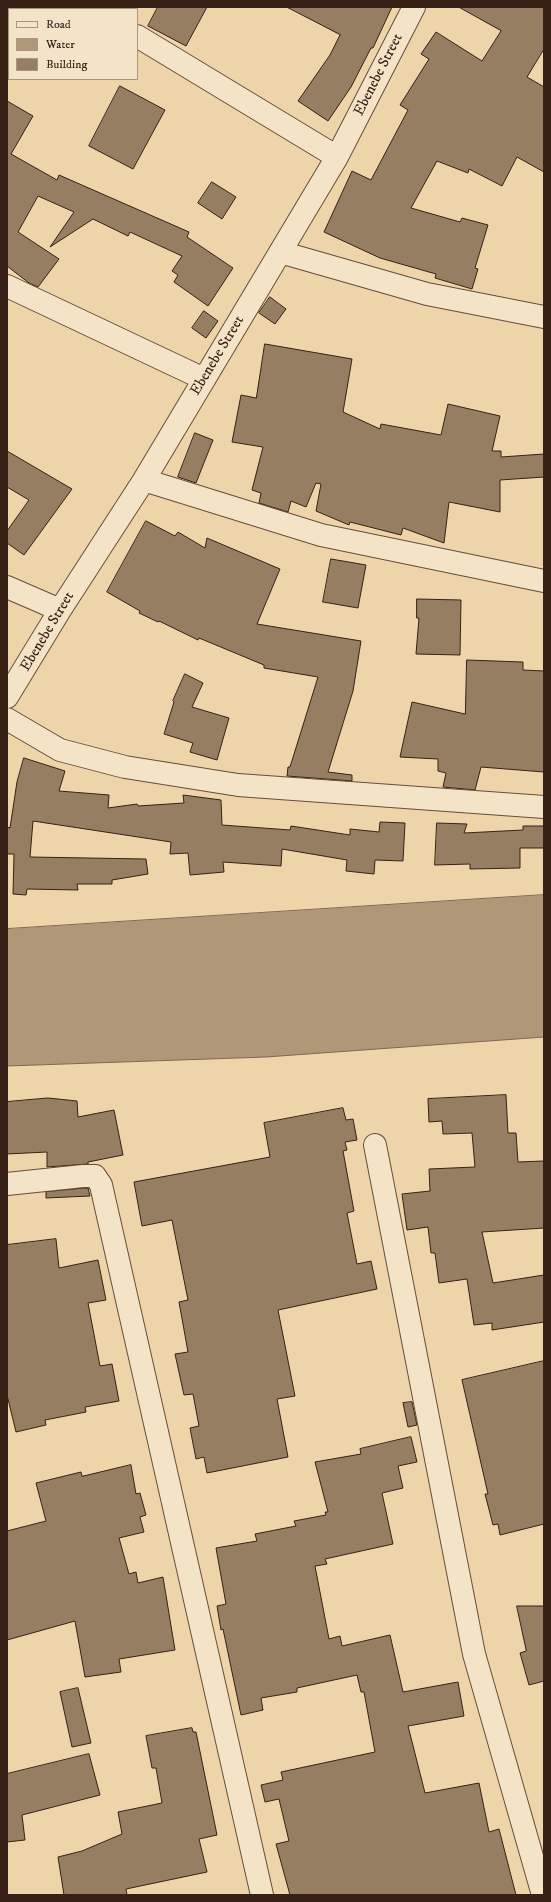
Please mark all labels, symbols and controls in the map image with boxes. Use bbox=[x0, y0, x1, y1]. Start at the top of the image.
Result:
legend bbox=[8, 8, 138, 80]
text: Road bbox=[46, 17, 71, 32]
street label: Ebenebe Street bbox=[351, 31, 407, 119]
text: Water bbox=[46, 37, 75, 52]
text: Building bbox=[46, 57, 87, 72]
street label: Ebenebe Street bbox=[187, 313, 249, 399]
street label: Ebenebe Street bbox=[17, 589, 79, 675]

